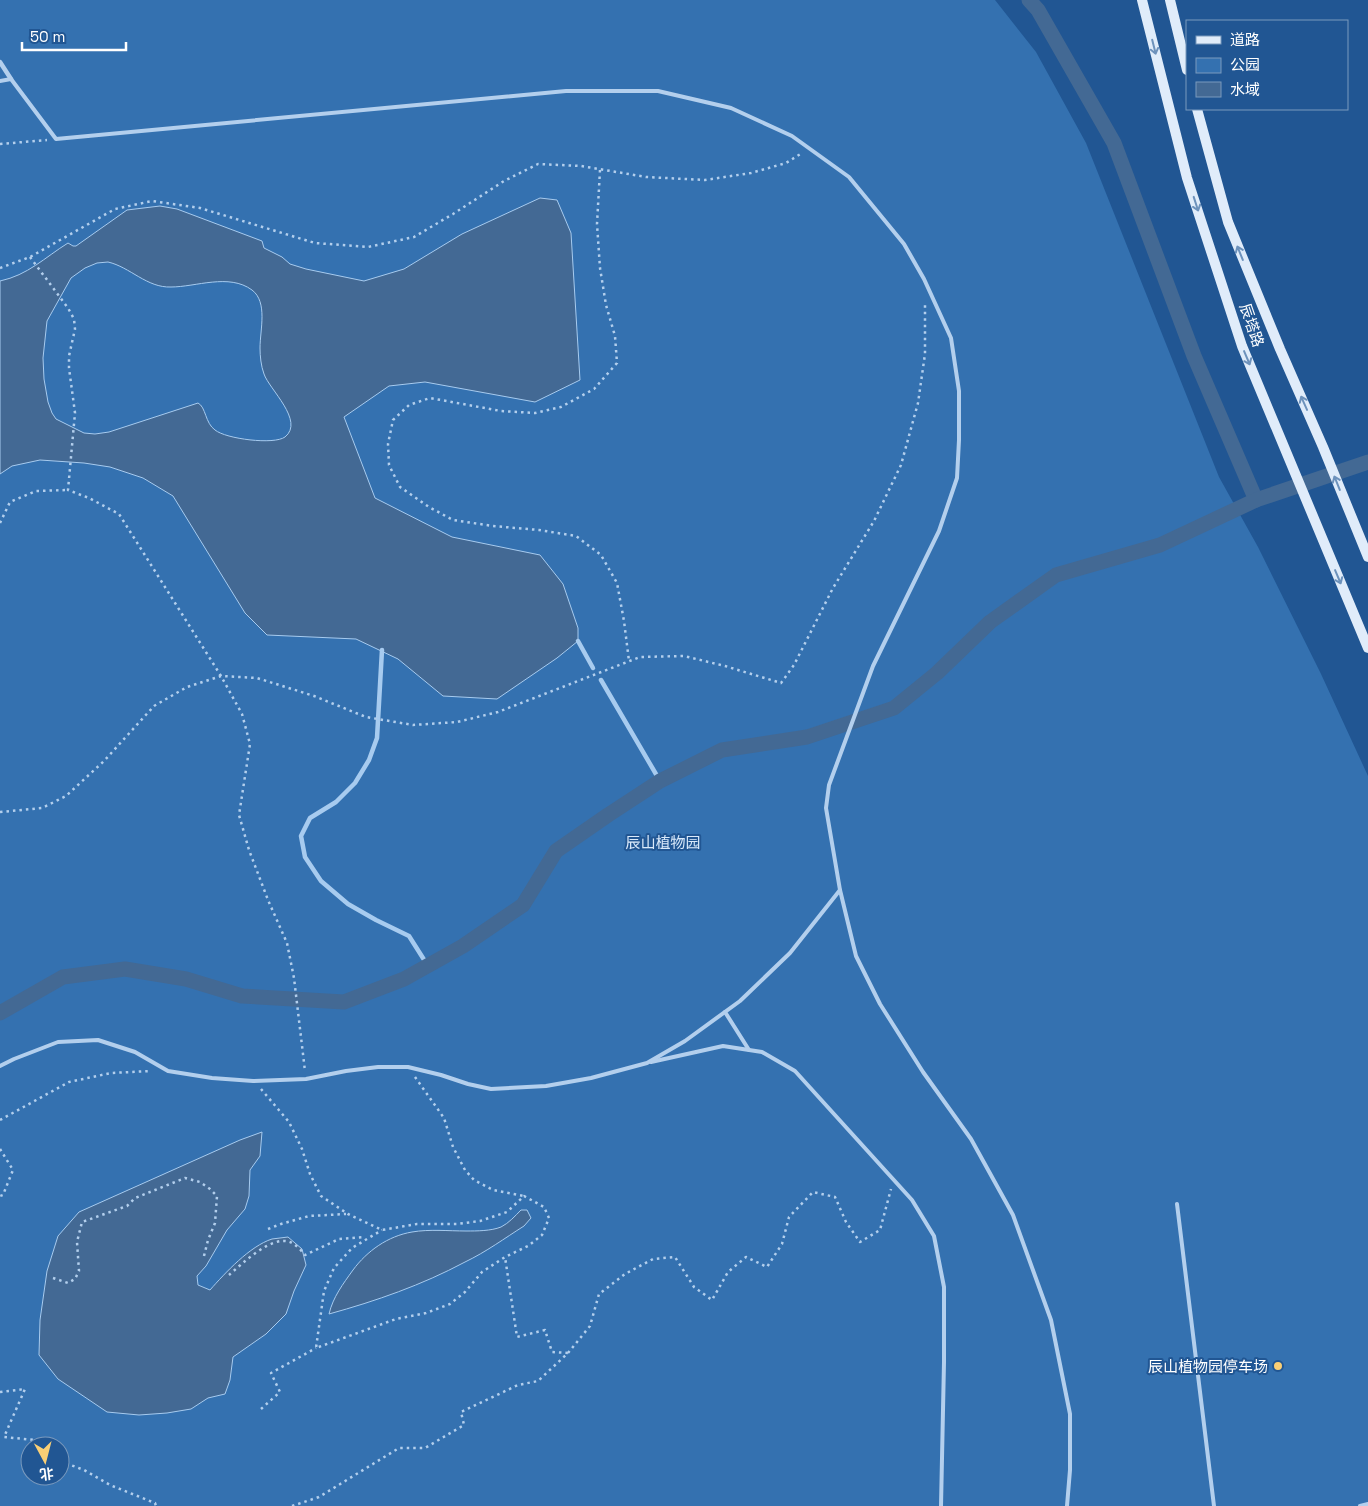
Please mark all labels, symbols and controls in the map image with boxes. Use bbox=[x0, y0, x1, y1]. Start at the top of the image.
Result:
scale bar bbox=[22, 20, 126, 52]
legend bbox=[1186, 20, 1348, 110]
text: 50 m bbox=[30, 27, 65, 46]
text: 道路 bbox=[1230, 30, 1260, 49]
one-way arrow bbox=[1150, 39, 1159, 55]
text: 公园 bbox=[1230, 55, 1260, 74]
text: 水域 bbox=[1230, 80, 1260, 99]
one-way arrow bbox=[1191, 196, 1201, 212]
one-way arrow bbox=[1235, 246, 1245, 261]
street label: 辰塔路 bbox=[1236, 301, 1268, 349]
one-way arrow bbox=[1243, 350, 1253, 365]
one-way arrow bbox=[1298, 396, 1308, 411]
one-way arrow bbox=[1332, 475, 1341, 490]
one-way arrow bbox=[1334, 569, 1344, 584]
park label: 辰山植物园 bbox=[625, 833, 701, 852]
place label: 辰山植物园停车场 bbox=[1148, 1357, 1268, 1376]
marker: 辰山植物园停车场 bbox=[1272, 1360, 1284, 1372]
north arrow bbox=[20, 1436, 70, 1486]
text: 北 bbox=[39, 1464, 55, 1484]

